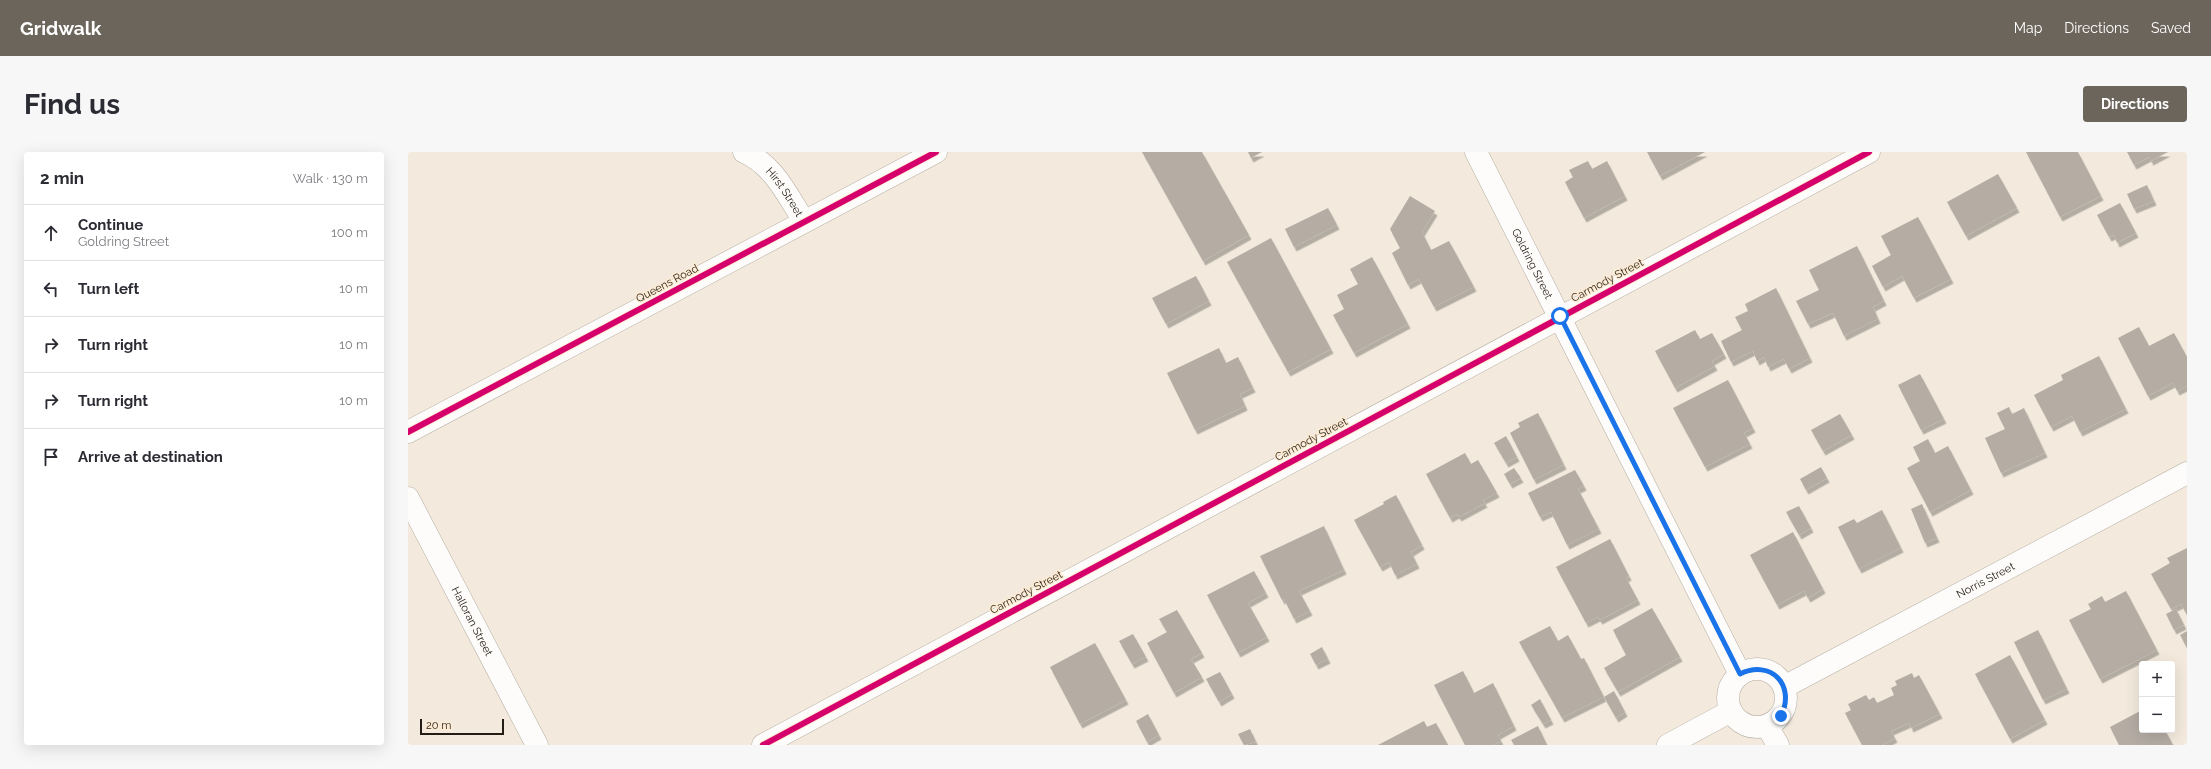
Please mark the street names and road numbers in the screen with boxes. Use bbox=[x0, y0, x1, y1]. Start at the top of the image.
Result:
street label: Hirst Street bbox=[763, 165, 806, 219]
street label: Goldring Street bbox=[1509, 226, 1555, 301]
street label: Carmody Street bbox=[1569, 256, 1646, 305]
street label: Queens Road bbox=[634, 262, 701, 305]
street label: Carmody Street bbox=[1273, 415, 1350, 464]
street label: Norris Street bbox=[1954, 560, 2017, 601]
street label: Carmody Street bbox=[988, 568, 1065, 617]
street label: Halloran Street bbox=[448, 585, 495, 659]

